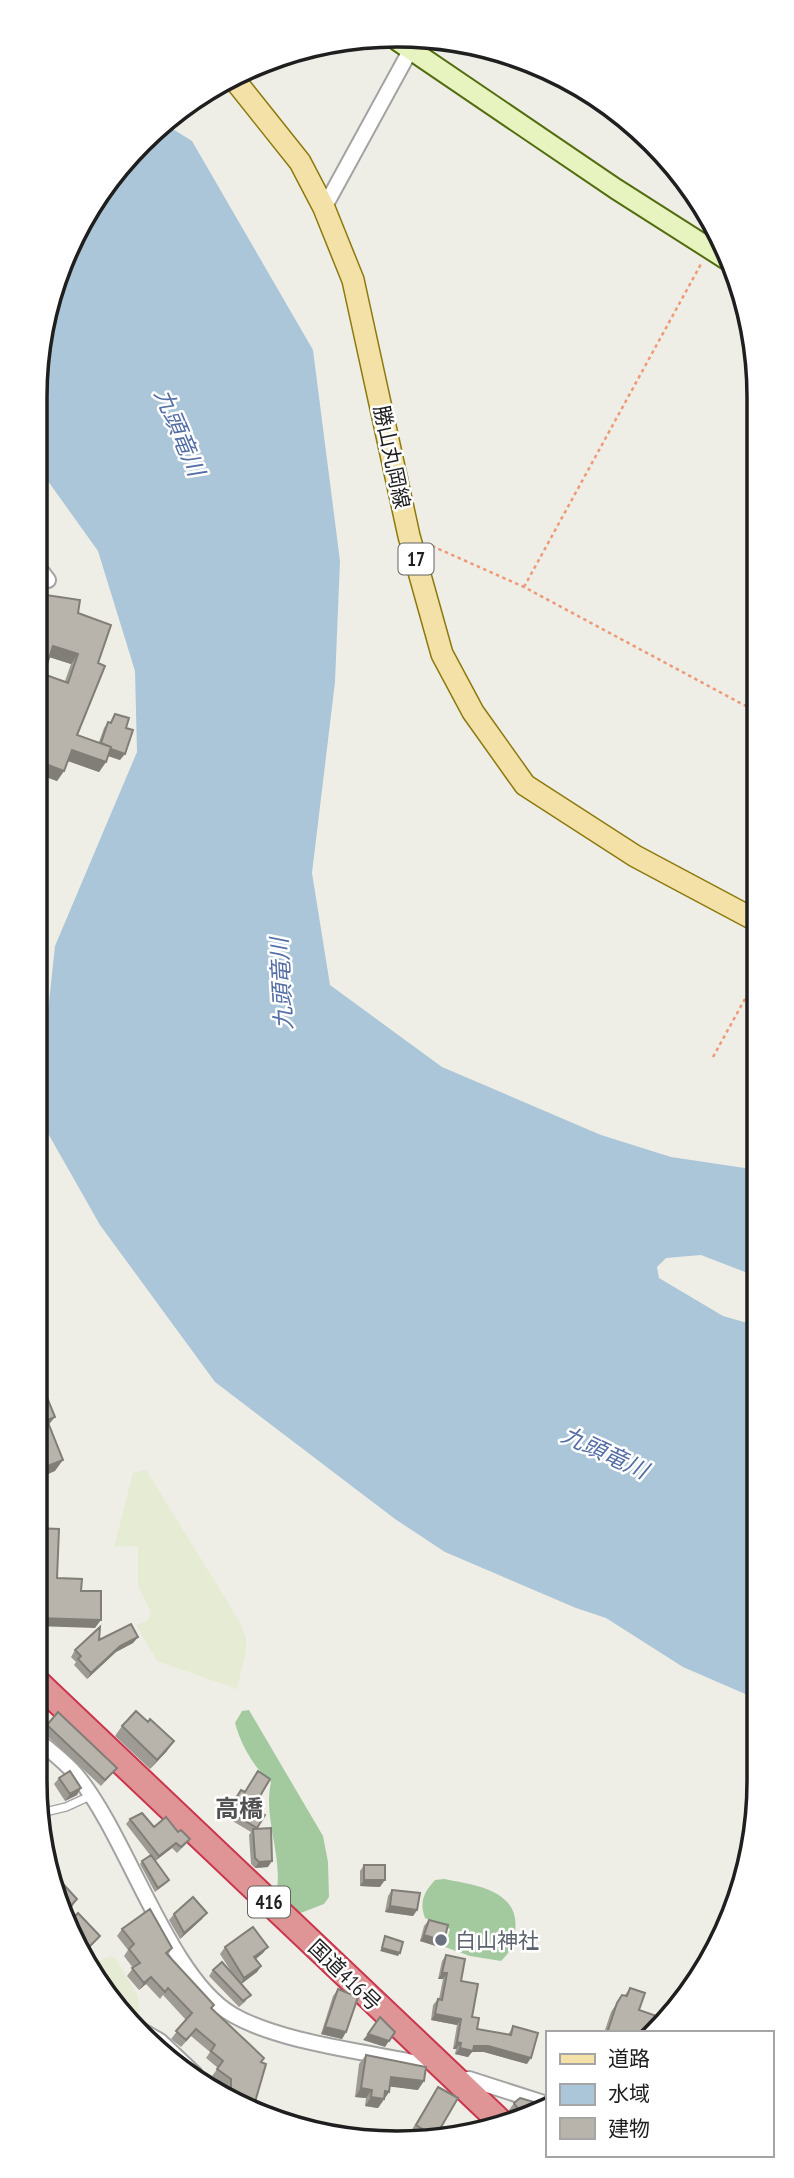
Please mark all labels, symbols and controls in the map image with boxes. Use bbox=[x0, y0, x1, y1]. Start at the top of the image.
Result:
water label: 九頭竜川 bbox=[149, 384, 212, 483]
street label: 勝山丸岡線 bbox=[368, 403, 416, 511]
road number: 17 bbox=[398, 544, 434, 574]
water label: 九頭竜川 bbox=[264, 934, 298, 1031]
water label: 九頭竜川 bbox=[557, 1419, 656, 1486]
district label: 高橋 bbox=[215, 1793, 263, 1824]
road number: 416 bbox=[248, 1886, 290, 1918]
place label: 白山神社 bbox=[455, 1927, 539, 1954]
marker: 白山神社 bbox=[433, 1932, 449, 1948]
street label: 国道416号 bbox=[303, 1934, 387, 2016]
legend bbox=[546, 2031, 773, 2157]
text: 道路 bbox=[608, 2045, 650, 2072]
text: 水域 bbox=[608, 2080, 650, 2107]
text: 建物 bbox=[608, 2115, 650, 2142]

